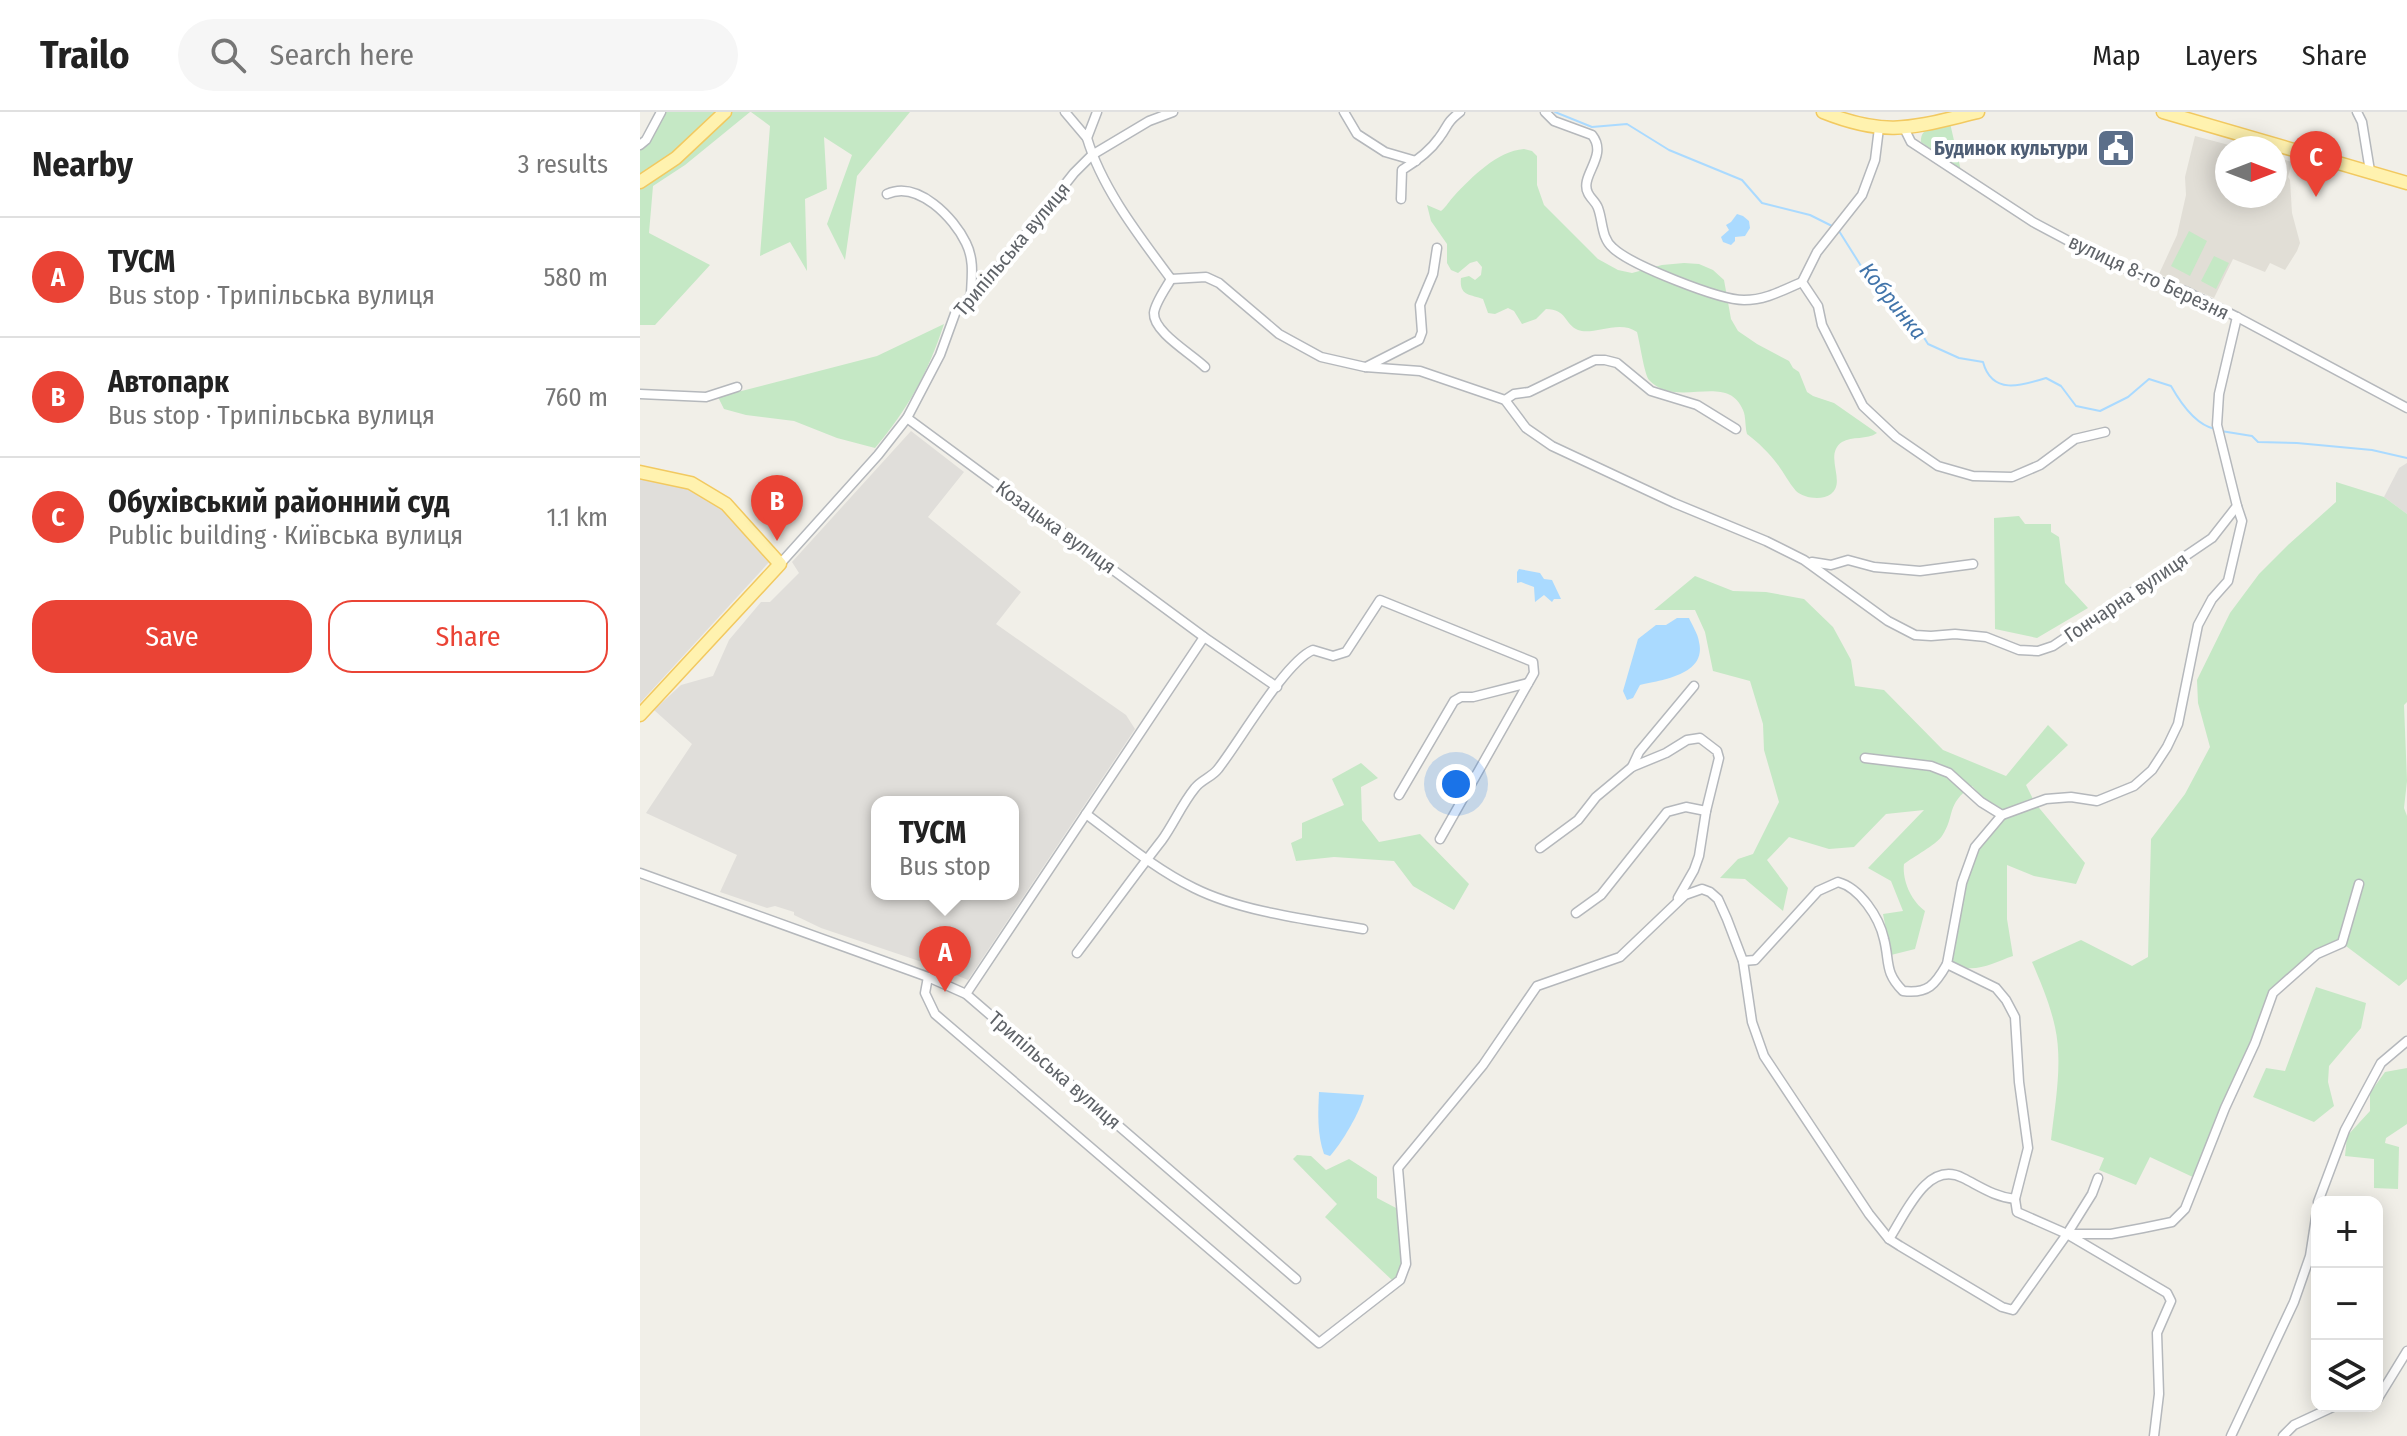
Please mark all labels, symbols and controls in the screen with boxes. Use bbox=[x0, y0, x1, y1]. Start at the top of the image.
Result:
search box bbox=[178, 19, 738, 91]
text: Trailo bbox=[40, 32, 130, 78]
icon: search bbox=[206, 33, 250, 77]
text: Search here bbox=[270, 37, 414, 73]
text: Map bbox=[2092, 39, 2141, 72]
text: Layers bbox=[2185, 39, 2258, 72]
text: Share bbox=[2302, 39, 2367, 72]
public building icon: Будинок культури bbox=[2095, 127, 2137, 169]
pin: C bbox=[2290, 131, 2342, 197]
place label: Будинок культури bbox=[1934, 136, 2088, 160]
north arrow bbox=[2215, 136, 2287, 208]
text: Nearby bbox=[32, 144, 133, 185]
text: 3 results bbox=[518, 149, 608, 180]
street label: Трипільська вулиця bbox=[949, 177, 1075, 321]
street label: вулиця 8-го Березня bbox=[2065, 229, 2233, 325]
text: ТУСМ bbox=[108, 244, 175, 280]
water label: Кобринка bbox=[1854, 257, 1932, 345]
text: A bbox=[51, 262, 65, 293]
text: 580 m bbox=[543, 262, 608, 293]
text: Bus stop · Трипільська вулиця bbox=[108, 280, 435, 311]
text: Автопарк bbox=[108, 364, 229, 400]
text: B bbox=[51, 382, 65, 413]
text: 760 m bbox=[546, 382, 608, 413]
text: Bus stop · Трипільська вулиця bbox=[108, 400, 435, 431]
pin: B bbox=[751, 475, 803, 541]
street label: Козацька вулиця bbox=[991, 475, 1121, 579]
text: Обухівський районний суд bbox=[108, 484, 449, 520]
text: C bbox=[51, 502, 65, 533]
text: 1.1 km bbox=[547, 502, 608, 533]
text: Public building · Київська вулиця bbox=[108, 520, 463, 551]
street label: Гончарна вулиця bbox=[2060, 547, 2192, 647]
button: Save bbox=[32, 600, 312, 673]
button: Share bbox=[328, 600, 608, 673]
your location bbox=[1436, 764, 1476, 804]
popup bbox=[871, 796, 1019, 900]
text: ТУСМ bbox=[899, 815, 966, 851]
text: Bus stop bbox=[899, 851, 991, 882]
pin: A bbox=[919, 926, 971, 992]
street label: Трипільська вулиця bbox=[984, 1006, 1126, 1134]
map controls bbox=[2311, 1196, 2383, 1412]
button: + bbox=[2311, 1196, 2383, 1268]
button: − bbox=[2311, 1268, 2383, 1340]
button: layers bbox=[2311, 1340, 2383, 1412]

